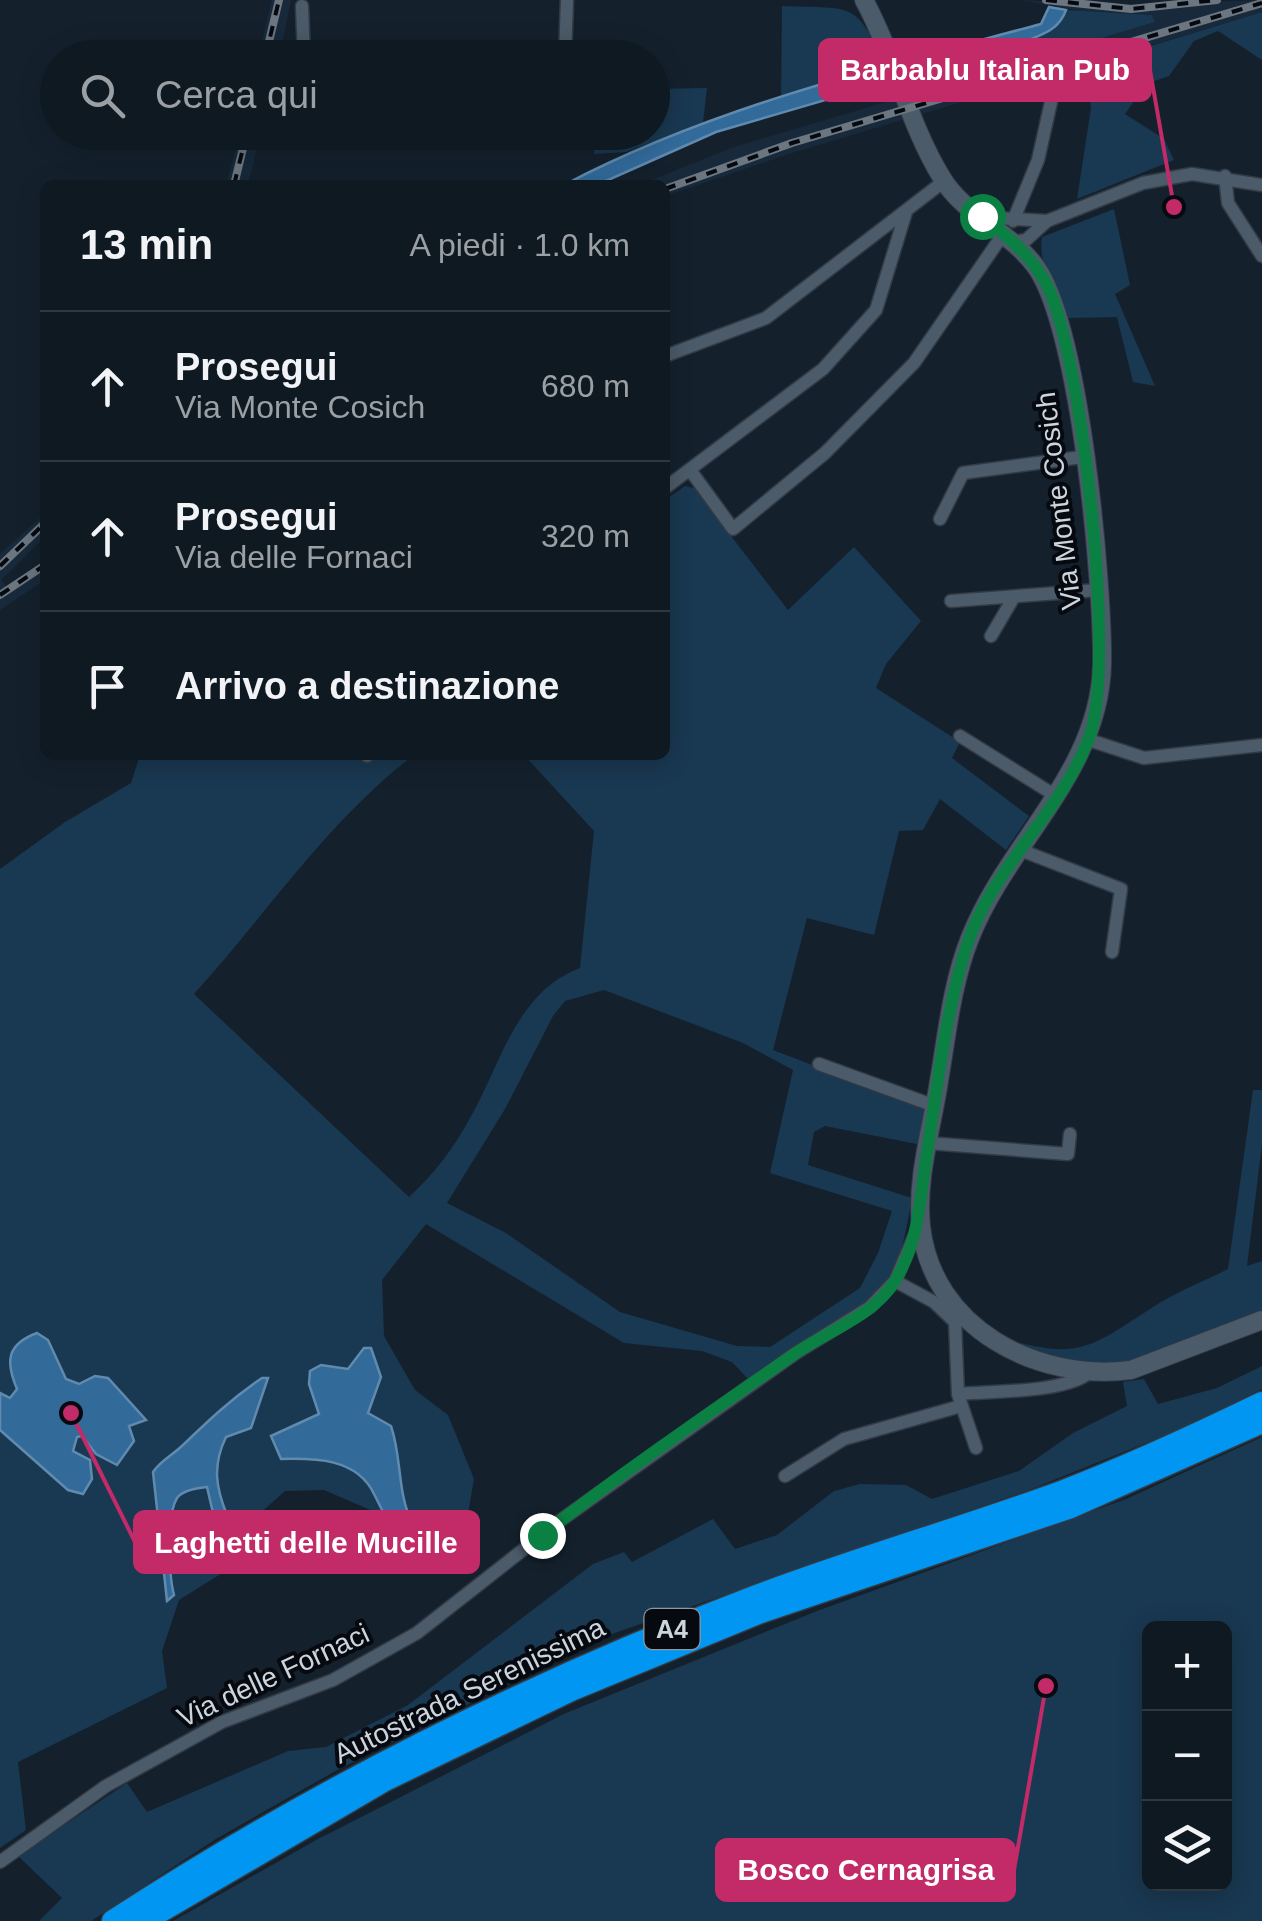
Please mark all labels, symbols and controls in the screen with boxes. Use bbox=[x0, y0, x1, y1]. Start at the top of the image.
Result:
search box bbox=[40, 40, 670, 150]
callout: Barbablu Italian Pub bbox=[820, 40, 1150, 100]
text: Barbablu Italian Pub bbox=[840, 53, 1130, 86]
icon: search bbox=[75, 68, 130, 123]
text: Cerca qui bbox=[155, 74, 318, 116]
route start bbox=[960, 194, 1006, 240]
text: 13 min bbox=[80, 221, 213, 268]
text: A piedi · 1.0 km bbox=[409, 227, 630, 263]
text: Prosegui bbox=[175, 346, 338, 388]
icon: ahead bbox=[80, 359, 135, 414]
text: 680 m bbox=[541, 368, 630, 404]
text: Via Monte Cosich bbox=[175, 389, 425, 425]
street label: Via Monte Cosich bbox=[1030, 390, 1087, 611]
text: Prosegui bbox=[175, 496, 338, 538]
icon: ahead bbox=[80, 509, 135, 564]
text: 320 m bbox=[541, 518, 630, 554]
text: Via delle Fornaci bbox=[175, 539, 413, 575]
icon: arrive bbox=[80, 659, 135, 714]
text: Arrivo a destinazione bbox=[175, 665, 559, 707]
callout: Laghetti delle Mucille bbox=[135, 1512, 478, 1572]
route end bbox=[520, 1513, 566, 1559]
text: Laghetti delle Mucille bbox=[154, 1526, 458, 1559]
road number: A4 bbox=[644, 1609, 700, 1649]
street label: Autostrada Serenissima bbox=[329, 1611, 610, 1770]
street label: Via delle Fornaci bbox=[172, 1617, 374, 1733]
map controls bbox=[1142, 1621, 1232, 1891]
button: + bbox=[1142, 1621, 1232, 1711]
button: − bbox=[1142, 1711, 1232, 1801]
button: layers bbox=[1142, 1801, 1232, 1891]
callout: Bosco Cernagrisa bbox=[717, 1840, 1014, 1900]
text: Bosco Cernagrisa bbox=[738, 1853, 995, 1886]

